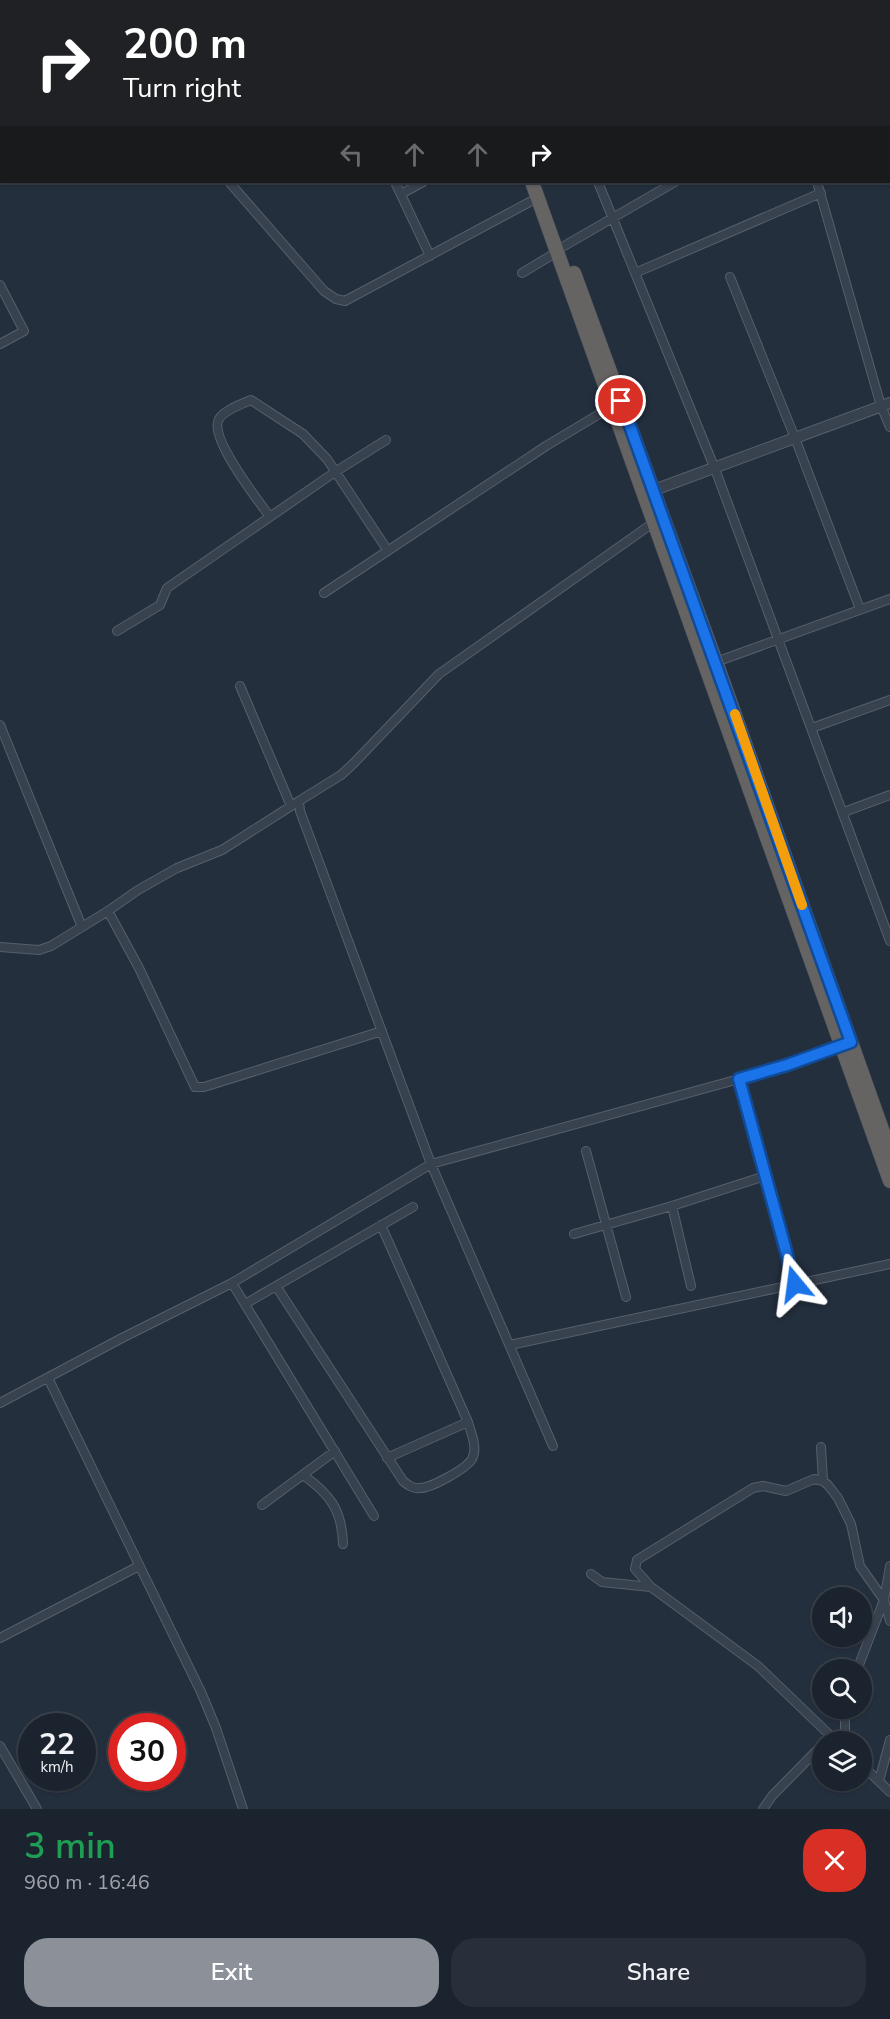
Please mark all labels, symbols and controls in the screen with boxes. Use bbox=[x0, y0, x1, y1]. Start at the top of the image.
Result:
text: 200 m bbox=[123, 16, 247, 73]
icon: right bbox=[24, 24, 102, 102]
text: Turn right bbox=[123, 70, 241, 107]
icon: left bbox=[335, 138, 368, 171]
icon: ahead bbox=[398, 138, 431, 171]
icon: ahead bbox=[461, 138, 494, 171]
icon: right bbox=[524, 138, 557, 171]
pin bbox=[595, 375, 646, 426]
icon: arrive bbox=[604, 384, 637, 417]
position arrow bbox=[763, 1252, 827, 1316]
map controls bbox=[812, 1587, 872, 1791]
button: sound bbox=[812, 1587, 872, 1647]
button: search bbox=[812, 1659, 872, 1719]
speed limit sign: 30 bbox=[108, 1713, 186, 1791]
text: 22 bbox=[39, 1724, 75, 1765]
button: layers bbox=[812, 1731, 872, 1791]
text: km/h bbox=[40, 1757, 74, 1777]
text: 3 min bbox=[24, 1822, 116, 1871]
button: close bbox=[803, 1829, 866, 1892]
text: 960 m · 16:46 bbox=[24, 1869, 150, 1896]
button: Exit bbox=[24, 1938, 439, 2007]
button: Share bbox=[451, 1938, 866, 2007]

